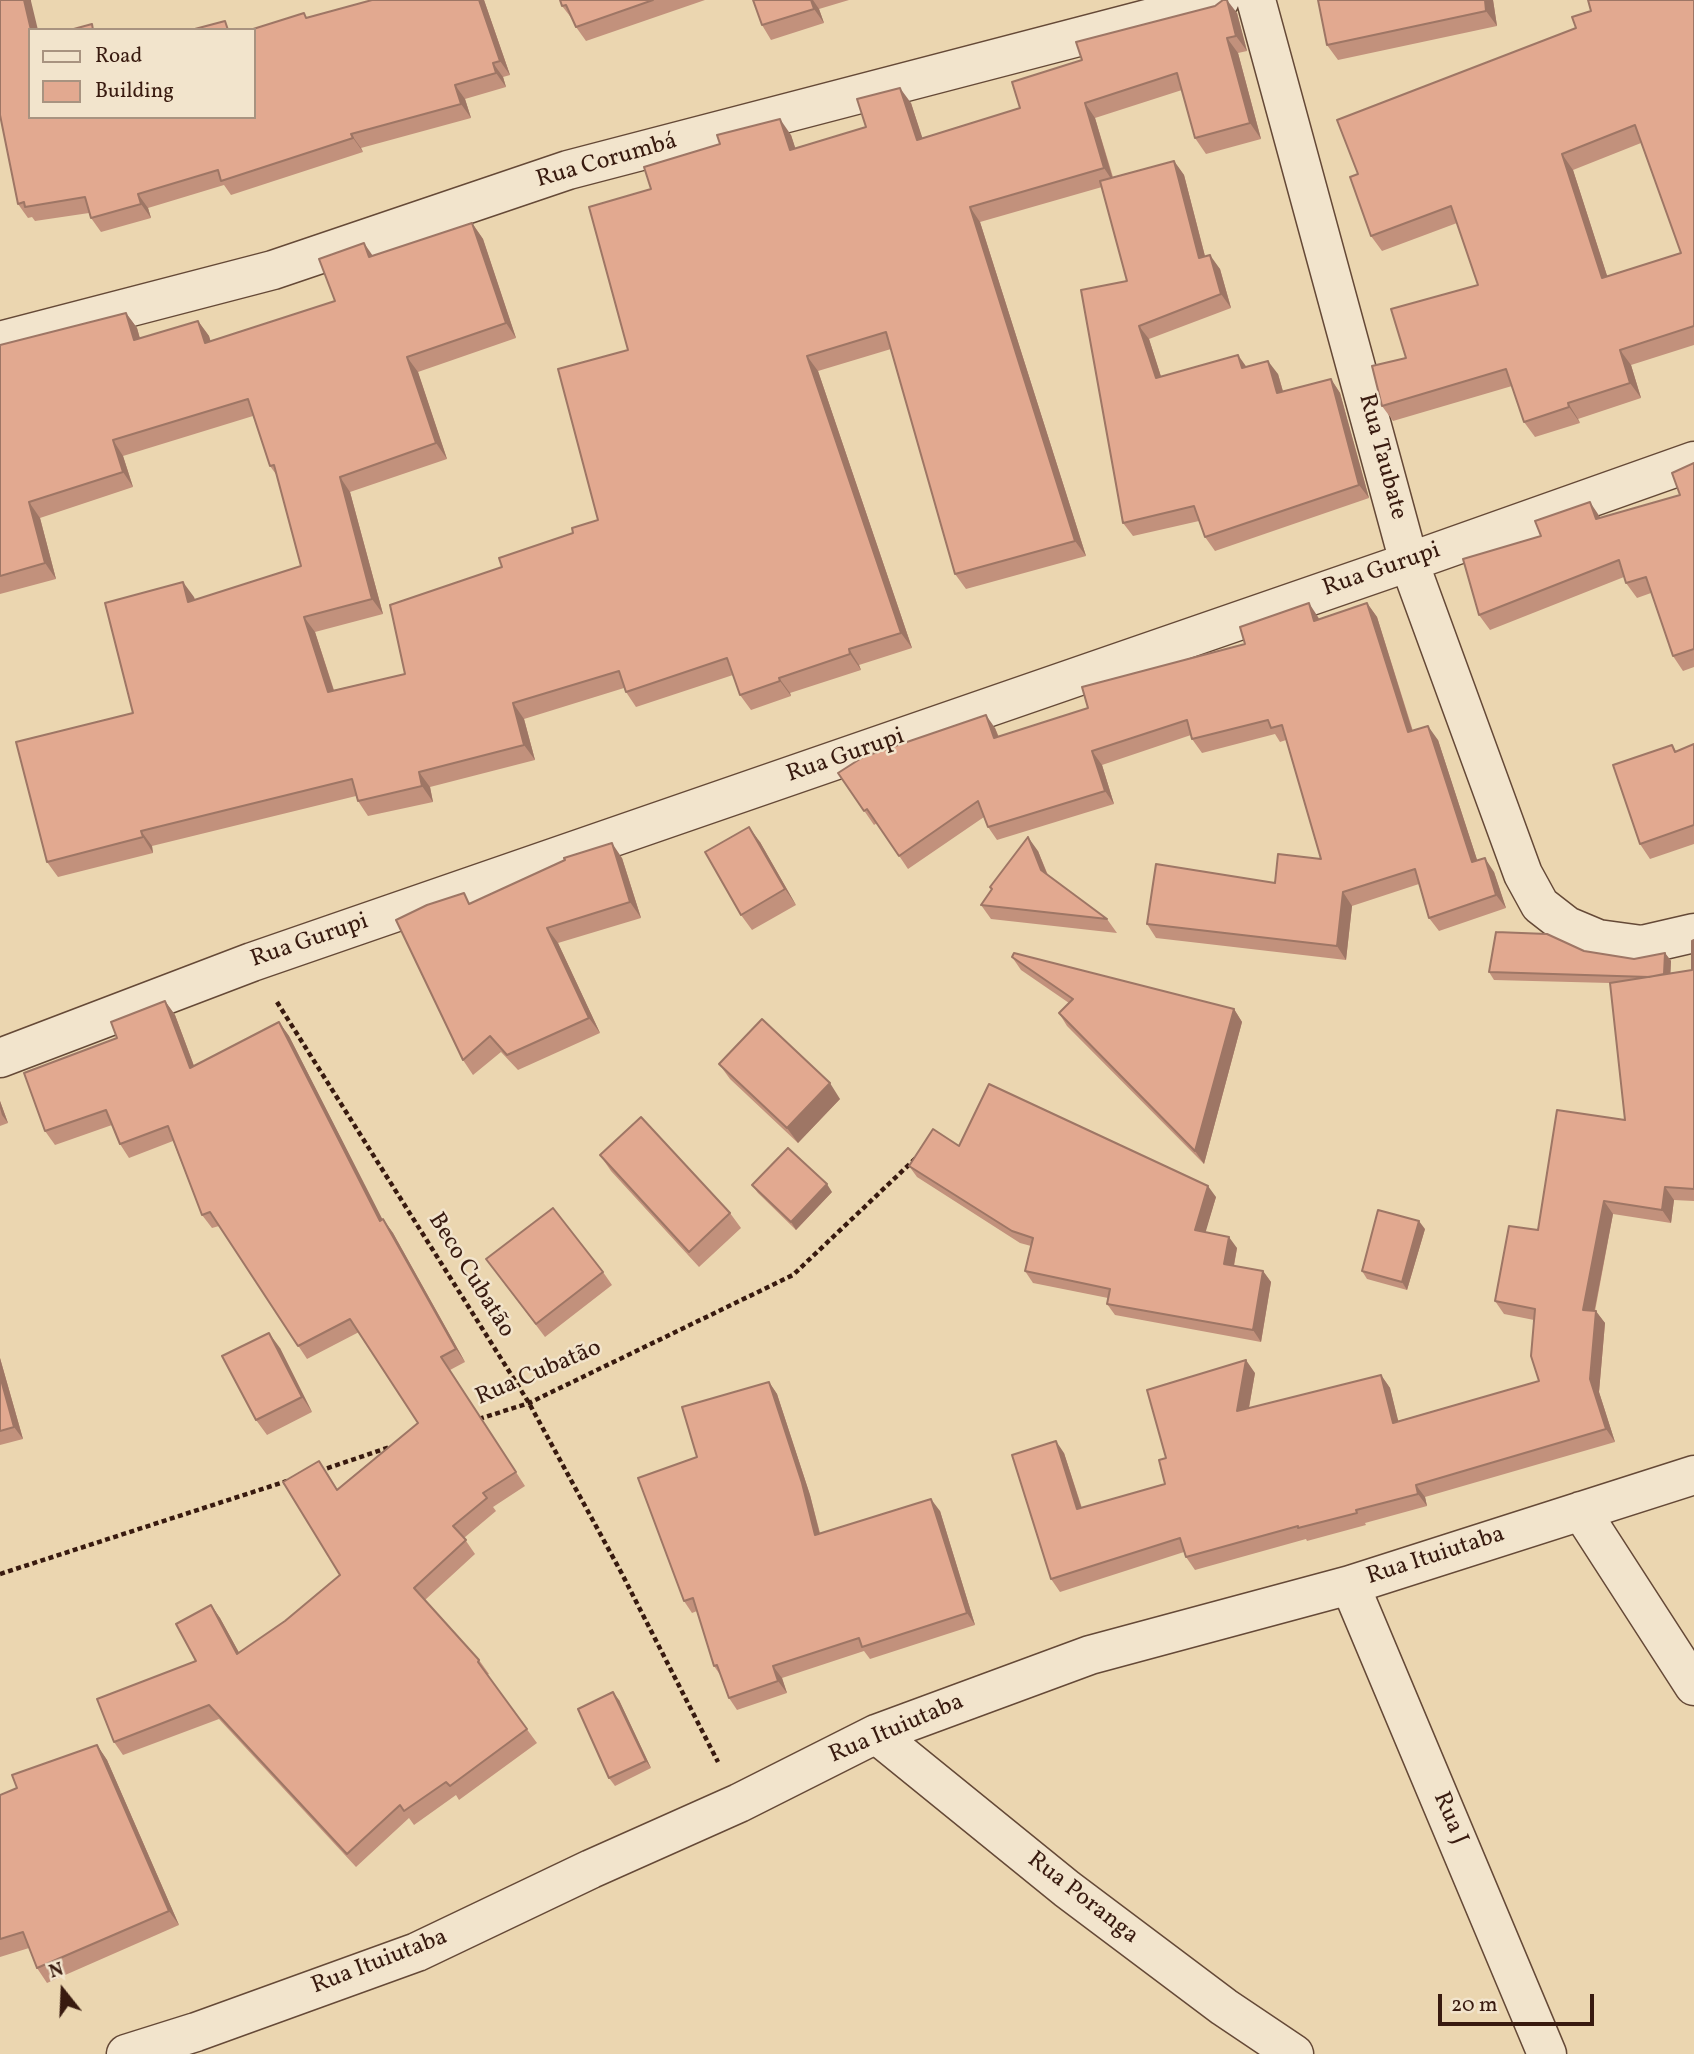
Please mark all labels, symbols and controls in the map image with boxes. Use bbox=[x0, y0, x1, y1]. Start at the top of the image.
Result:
legend bbox=[28, 28, 256, 119]
text: Road bbox=[95, 42, 142, 71]
text: Building bbox=[95, 77, 174, 106]
street label: Rua Corumbá bbox=[533, 128, 681, 196]
street label: Rua Taubate bbox=[1350, 391, 1412, 523]
street label: Rua Gurupi bbox=[1319, 537, 1445, 605]
street label: Rua Gurupi bbox=[783, 723, 909, 791]
street label: Rua Gurupi bbox=[247, 908, 373, 976]
street label: Beco Cubatão bbox=[420, 1208, 520, 1344]
street label: Rua Cubatão bbox=[472, 1335, 606, 1413]
street label: Rua Ituiutaba bbox=[1363, 1521, 1509, 1593]
street label: Rua Ituiutaba bbox=[825, 1689, 969, 1771]
street label: Rua J bbox=[1425, 1788, 1473, 1850]
street label: Rua Poranga bbox=[1021, 1847, 1143, 1951]
street label: Rua Ituiutaba bbox=[308, 1924, 452, 2002]
north arrow bbox=[28, 1956, 98, 2026]
text: N bbox=[46, 1957, 67, 1986]
scale bar bbox=[1442, 1980, 1598, 2024]
text: 20 m bbox=[1451, 1991, 1497, 2020]

